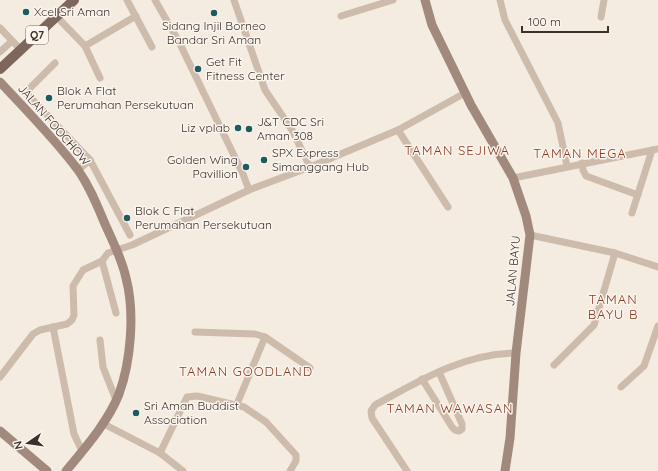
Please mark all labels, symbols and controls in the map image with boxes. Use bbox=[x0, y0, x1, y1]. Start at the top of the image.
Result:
place label: Xcel Sri Aman bbox=[34, 4, 110, 19]
marker: Xcel Sri Aman bbox=[21, 7, 31, 17]
marker: Sidang Injil Borneo Bandar Sri Aman bbox=[209, 8, 219, 18]
scale bar bbox=[522, 8, 608, 34]
text: 100 m bbox=[528, 14, 561, 29]
place label: Sidang Injil Borneo Bandar Sri Aman bbox=[162, 18, 266, 47]
road number: Q7 bbox=[26, 26, 48, 44]
place label: Get Fit Fitness Center bbox=[206, 54, 285, 83]
marker: Get Fit Fitness Center bbox=[193, 64, 203, 74]
street label: JALAN FOOCHOW bbox=[15, 81, 94, 169]
place label: Blok A Flat Perumahan Persekutuan bbox=[57, 83, 194, 112]
marker: Blok A Flat Perumahan Persekutuan bbox=[44, 93, 54, 103]
place label: J&T CDC Sri Aman 308 bbox=[257, 114, 324, 143]
place label: Liz vplab bbox=[181, 120, 230, 135]
marker: Liz vplab bbox=[233, 123, 243, 133]
marker: J&T CDC Sri Aman 308 bbox=[244, 124, 254, 134]
district label: TAMAN SEJIWA bbox=[404, 142, 510, 158]
place label: SPX Express Simanggang Hub bbox=[272, 145, 369, 174]
district label: TAMAN MEGA bbox=[533, 145, 627, 161]
place label: Golden Wing Pavillion bbox=[167, 152, 238, 181]
marker: SPX Express Simanggang Hub bbox=[259, 155, 269, 165]
marker: Golden Wing Pavillion bbox=[241, 162, 251, 172]
place label: Blok C Flat Perumahan Persekutuan bbox=[135, 203, 272, 232]
marker: Blok C Flat Perumahan Persekutuan bbox=[122, 213, 132, 223]
street label: JALAN BAYU bbox=[502, 235, 523, 307]
district label: TAMAN BAYU B bbox=[588, 291, 638, 322]
district label: TAMAN GOODLAND bbox=[179, 363, 313, 379]
place label: Sri Aman Buddist Association bbox=[144, 398, 239, 427]
district label: TAMAN WAWASAN bbox=[386, 400, 514, 416]
marker: Sri Aman Buddist Association bbox=[131, 408, 141, 418]
north arrow bbox=[8, 423, 48, 463]
text: N bbox=[11, 440, 26, 451]

